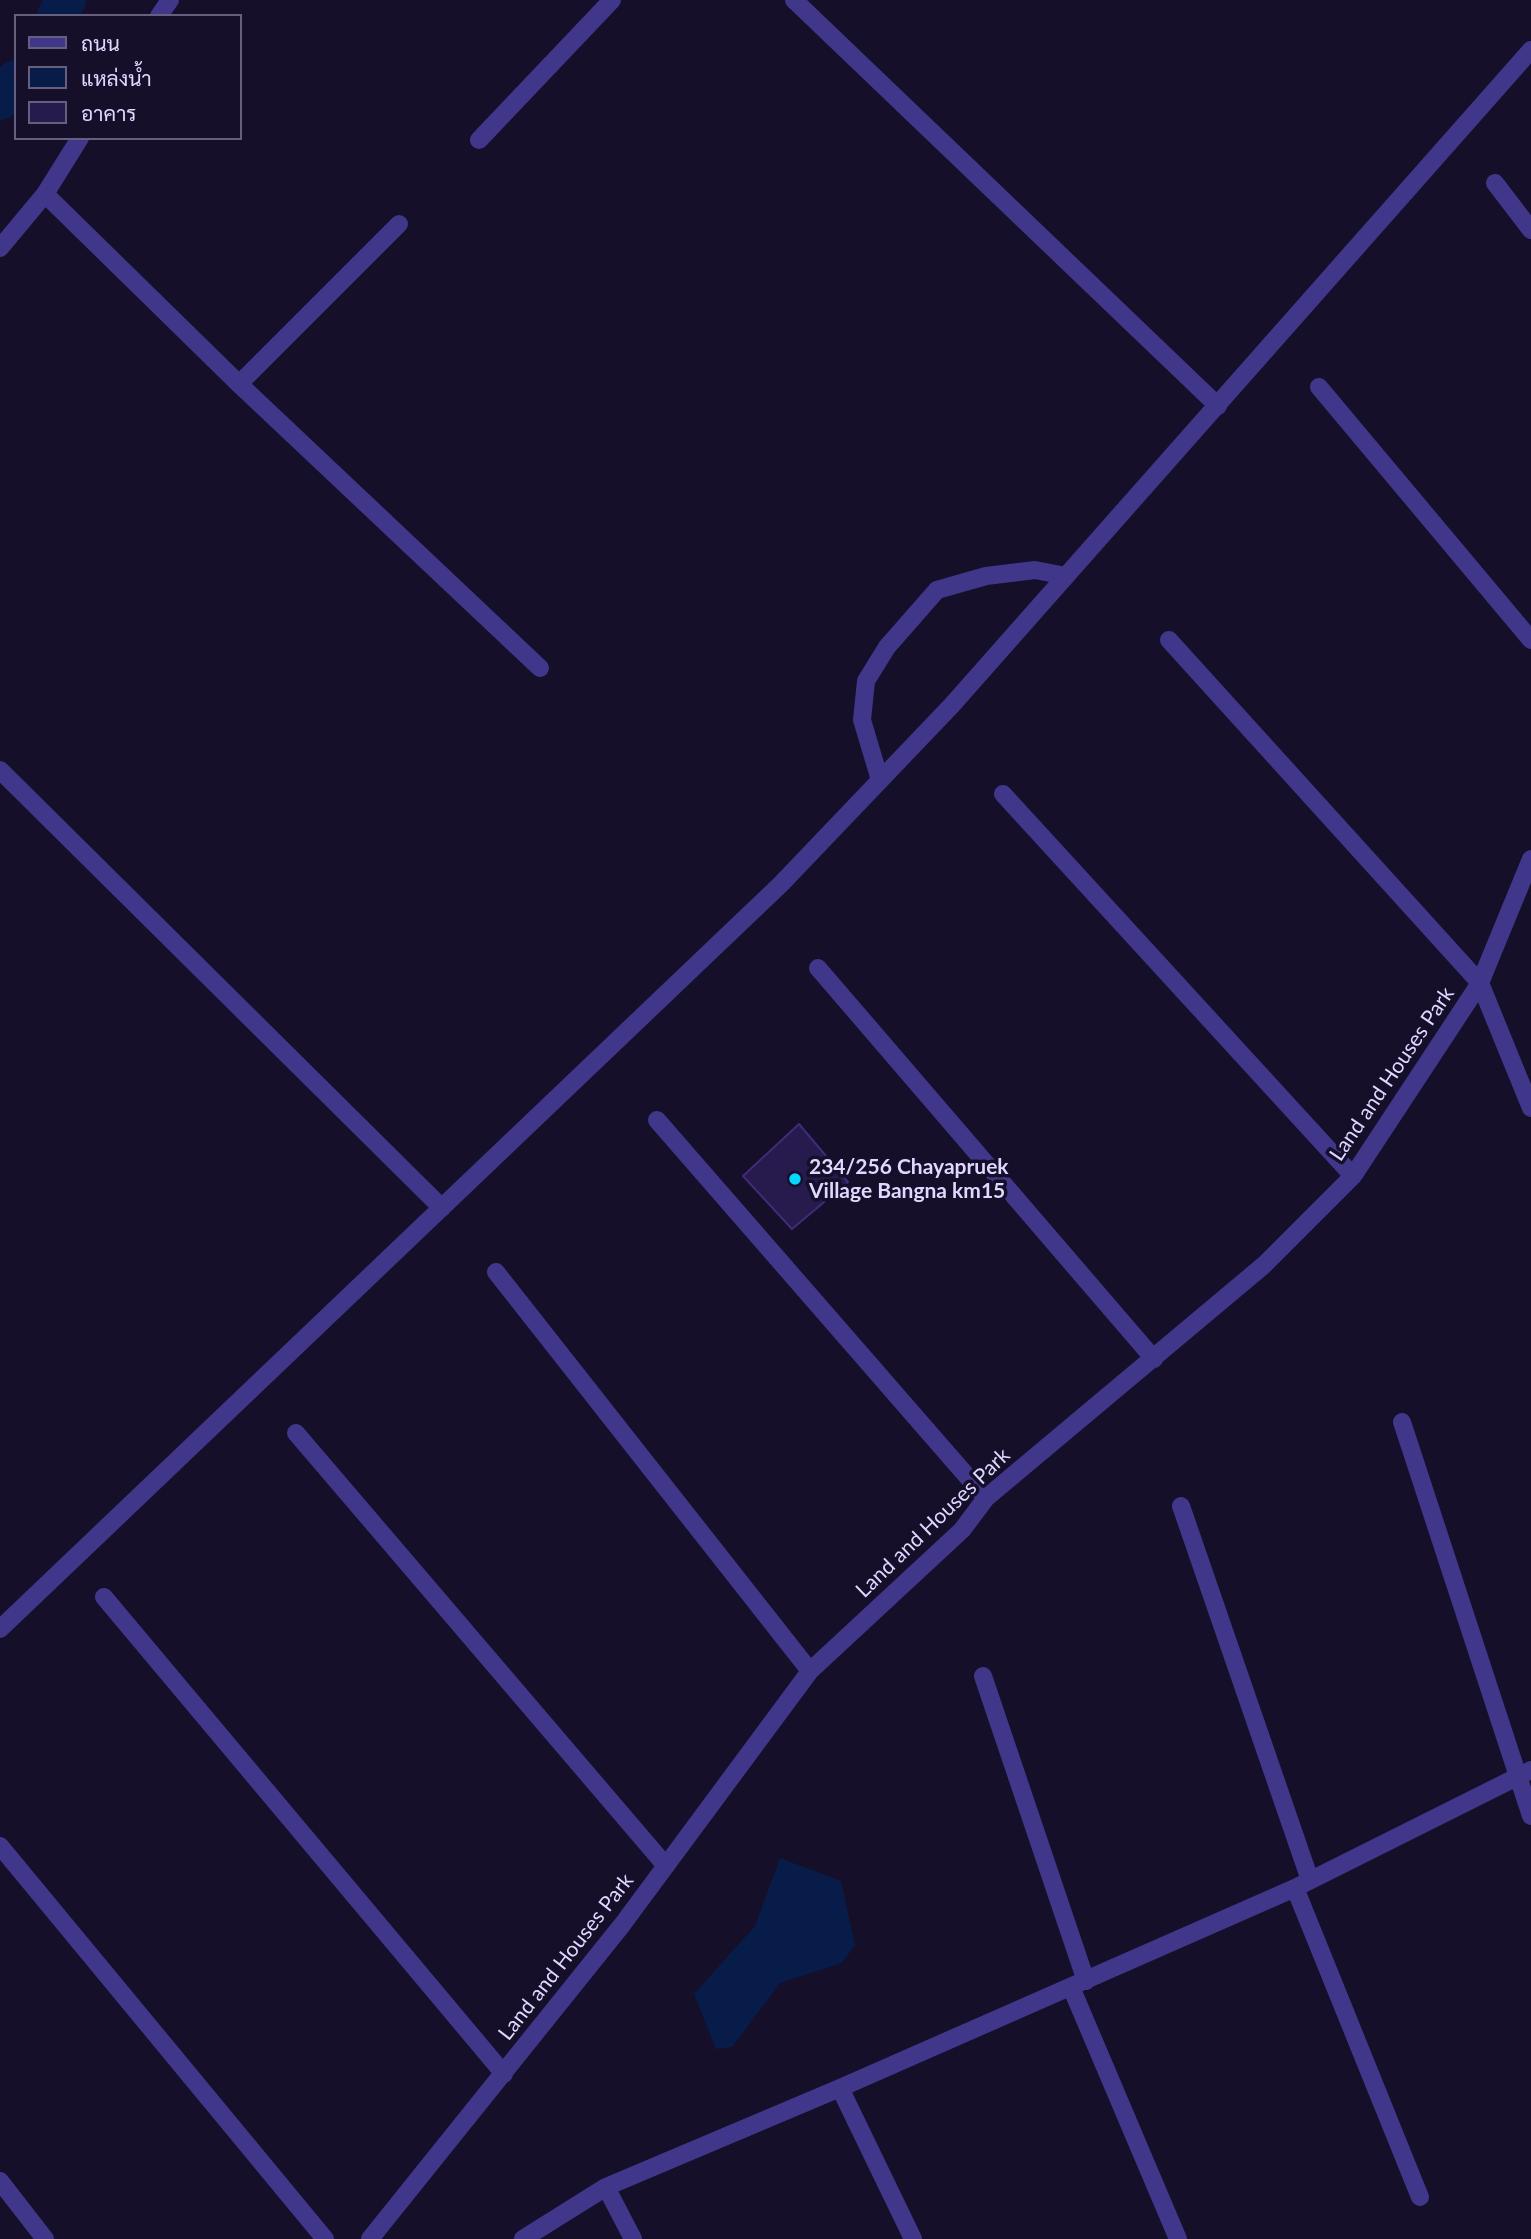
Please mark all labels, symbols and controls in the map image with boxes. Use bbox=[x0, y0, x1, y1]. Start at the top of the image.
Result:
legend bbox=[14, 14, 242, 140]
text: ถนน bbox=[81, 30, 120, 55]
text: แหล่งน้ำ bbox=[81, 65, 152, 90]
text: อาคาร bbox=[81, 100, 137, 125]
street label: Land and Houses Park bbox=[1324, 982, 1460, 1166]
place label: 234/256 Chayapruek Village Bangna km15 bbox=[809, 1154, 1009, 1204]
marker: 234/256 Chayapruek Village Bangna km15 bbox=[787, 1171, 803, 1187]
street label: Land and Houses Park bbox=[851, 1443, 1015, 1603]
street label: Land and Houses Park bbox=[493, 1869, 639, 2045]

